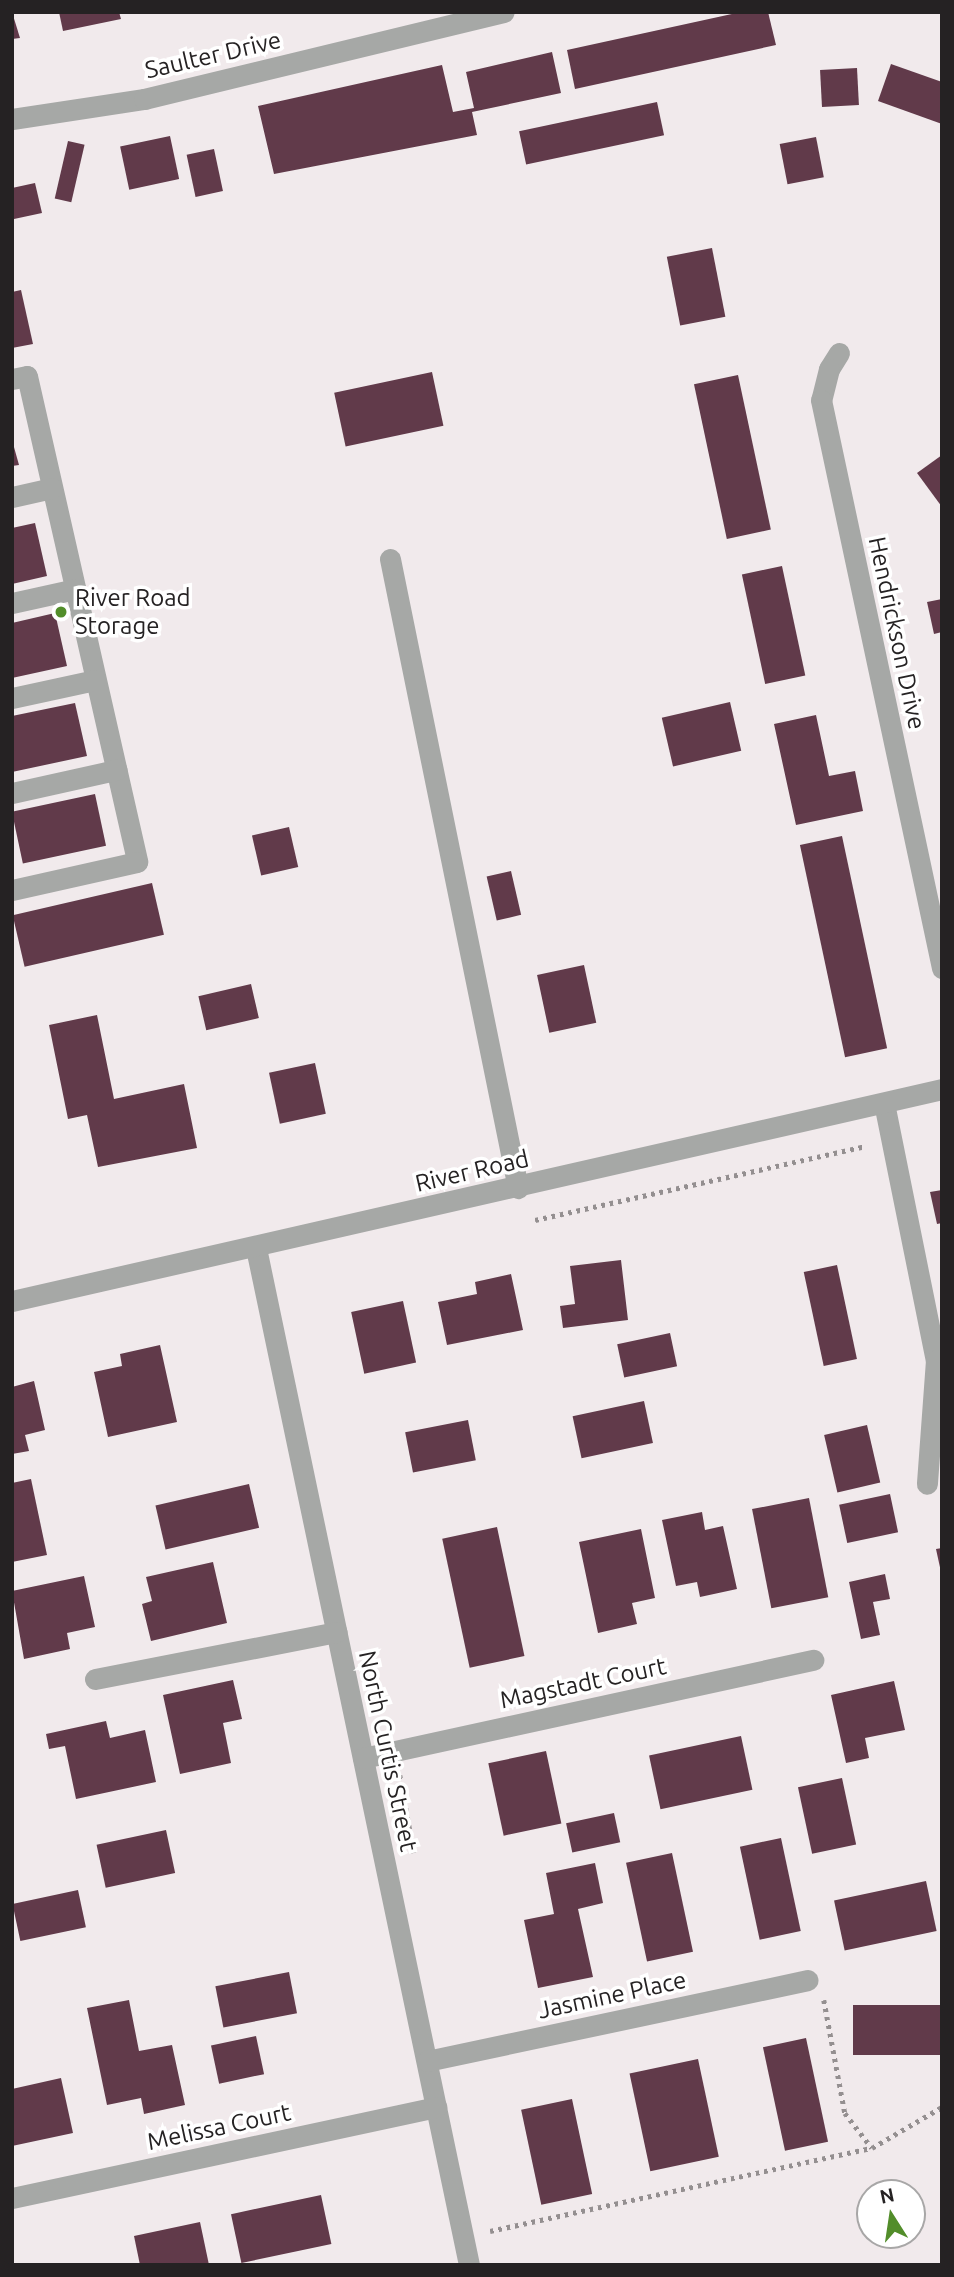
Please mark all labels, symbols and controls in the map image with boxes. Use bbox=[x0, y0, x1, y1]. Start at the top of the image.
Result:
street label: Saulter Drive bbox=[142, 25, 284, 85]
street label: Hendrickson Drive bbox=[863, 534, 931, 732]
place label: River Road Storage bbox=[75, 584, 191, 640]
marker: River Road Storage bbox=[53, 604, 69, 620]
street label: River Road bbox=[412, 1144, 532, 1198]
street label: North Curtis Street bbox=[353, 1648, 423, 1854]
street label: Magstadt Court bbox=[497, 1651, 669, 1715]
street label: Jasmine Place bbox=[535, 1965, 689, 2025]
street label: Melissa Court bbox=[145, 2098, 293, 2156]
north arrow bbox=[856, 2179, 926, 2249]
text: N bbox=[878, 2183, 896, 2208]

